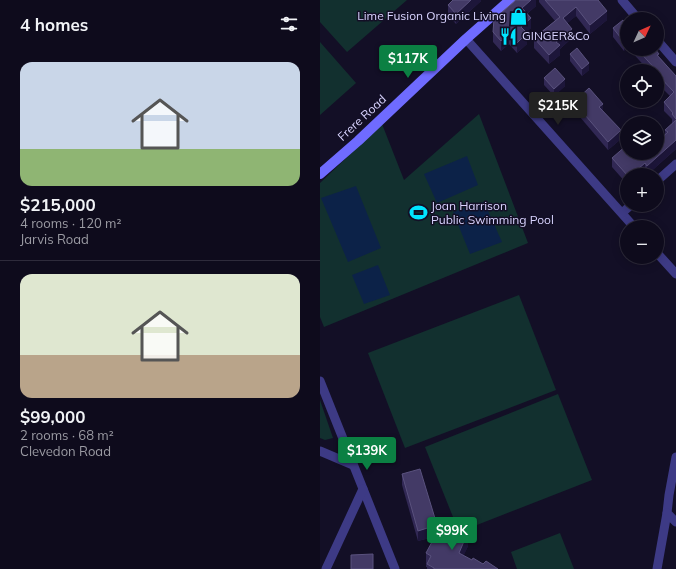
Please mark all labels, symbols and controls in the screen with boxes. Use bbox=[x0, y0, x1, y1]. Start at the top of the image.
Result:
shop icon: Lime Fusion Organic Living bbox=[509, 6, 529, 26]
place label: Lime Fusion Organic Living bbox=[357, 8, 506, 23]
north arrow bbox=[620, 12, 664, 56]
map controls bbox=[620, 12, 664, 264]
icon: filters bbox=[278, 13, 300, 35]
text: 4 homes bbox=[20, 14, 88, 35]
restaurant icon: GINGER&Co bbox=[499, 26, 519, 46]
place label: GINGER&Co bbox=[522, 28, 590, 43]
pin: $117K bbox=[380, 45, 436, 79]
text: $117K bbox=[388, 50, 428, 66]
button: locate bbox=[620, 64, 664, 108]
icon: home bbox=[124, 88, 196, 160]
street label: Frere Road bbox=[334, 91, 389, 144]
pin: $215K bbox=[530, 92, 586, 126]
text: $215K bbox=[538, 97, 578, 113]
button: layers bbox=[620, 116, 664, 160]
button: + bbox=[620, 168, 664, 212]
text: $215,000 bbox=[20, 194, 96, 215]
place label: Joan Harrison Public Swimming Pool bbox=[431, 198, 554, 227]
sports icon: Joan Harrison Public Swimming Pool bbox=[408, 203, 428, 223]
text: 4 rooms · 120 m² bbox=[20, 215, 121, 231]
button: − bbox=[620, 220, 664, 264]
text: Jarvis Road bbox=[20, 231, 89, 247]
icon: home bbox=[124, 300, 196, 372]
text: $99,000 bbox=[20, 406, 85, 427]
text: 2 rooms · 68 m² bbox=[20, 427, 114, 443]
pin: $139K bbox=[339, 437, 395, 471]
text: $139K bbox=[347, 442, 387, 458]
text: Clevedon Road bbox=[20, 443, 111, 459]
pin: $99K bbox=[428, 517, 476, 551]
text: $99K bbox=[436, 522, 468, 538]

